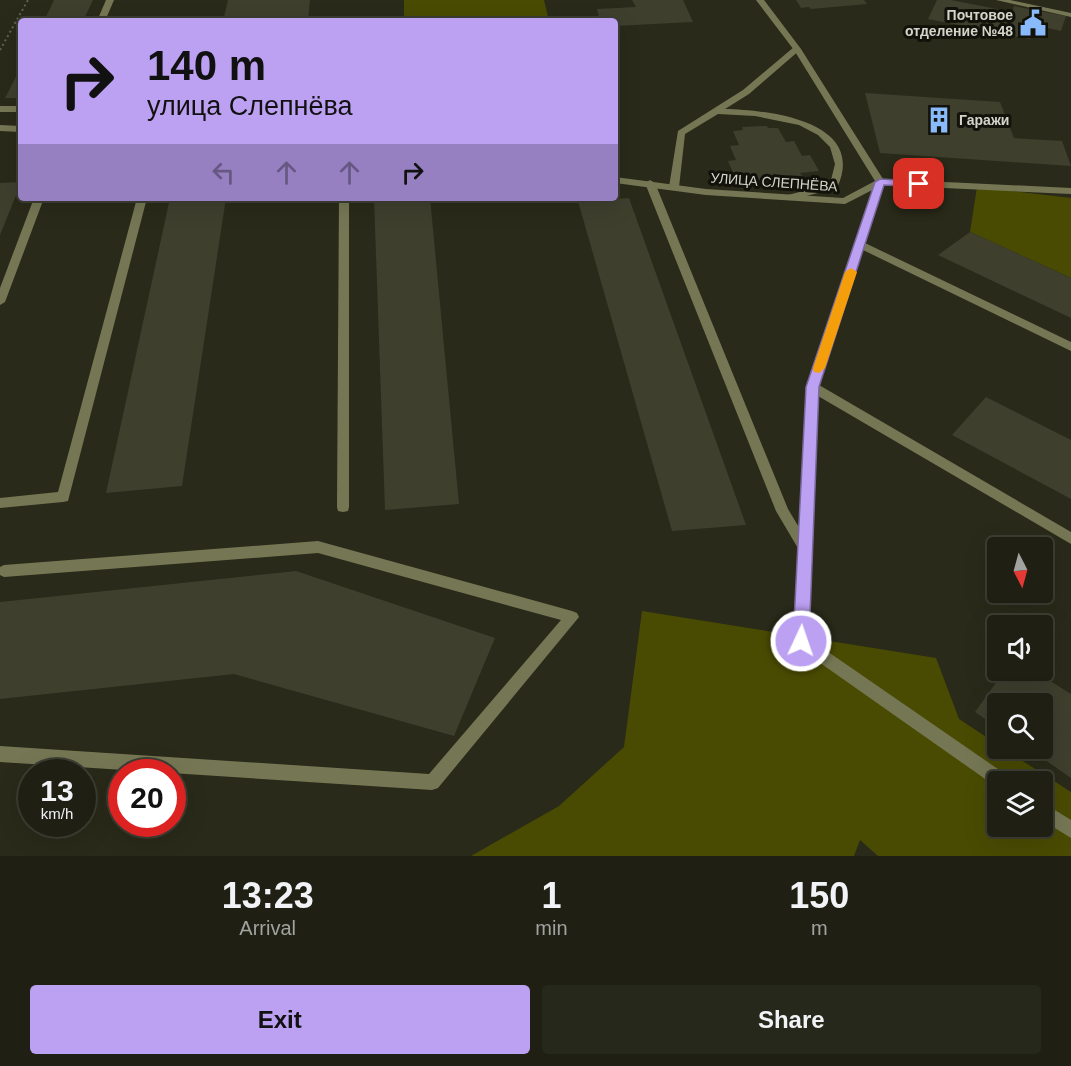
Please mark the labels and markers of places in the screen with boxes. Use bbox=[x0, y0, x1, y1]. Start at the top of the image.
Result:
place label: Почтовое отделение №48 bbox=[905, 7, 1013, 39]
public building icon: Почтовое отделение №48 bbox=[1018, 8, 1048, 38]
building icon: Гаражи bbox=[924, 105, 954, 135]
place label: Гаражи bbox=[959, 112, 1009, 128]
pin bbox=[893, 158, 944, 209]

